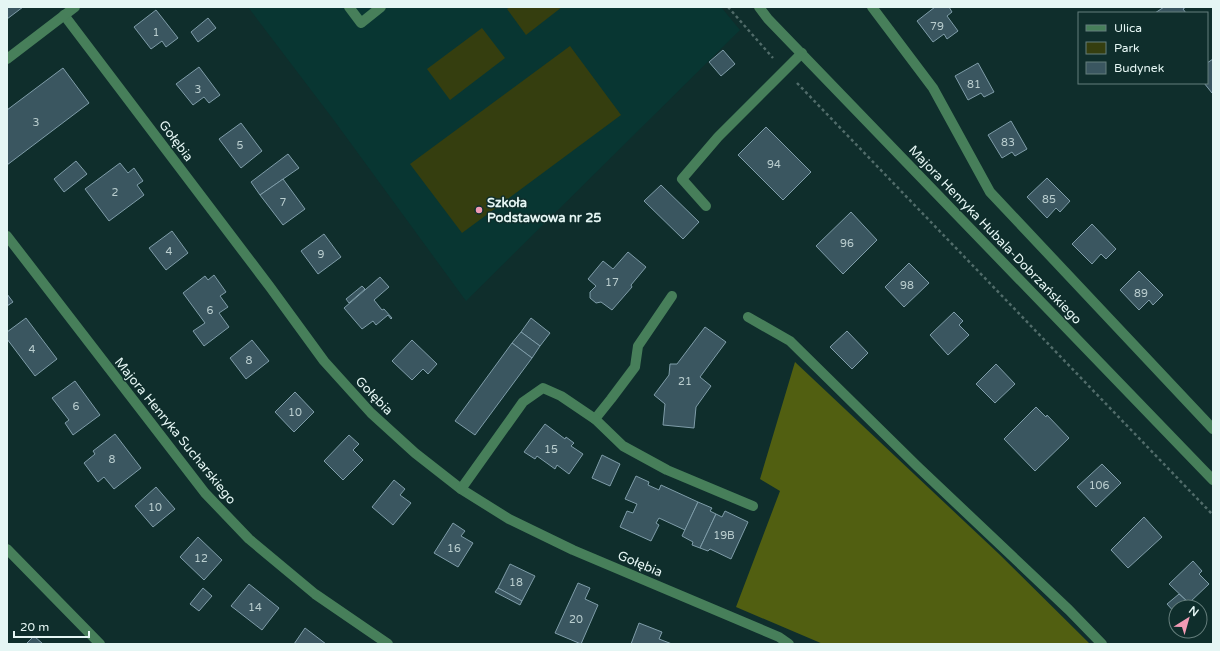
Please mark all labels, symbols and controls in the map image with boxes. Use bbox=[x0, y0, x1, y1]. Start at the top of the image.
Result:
legend bbox=[1078, 12, 1208, 84]
house number: 79 bbox=[930, 20, 944, 33]
text: Ulica bbox=[1114, 21, 1142, 35]
house number: 1 bbox=[153, 26, 159, 39]
text: Park bbox=[1114, 41, 1140, 55]
text: Budynek bbox=[1114, 61, 1165, 75]
house number: 81 bbox=[967, 78, 981, 91]
house number: 3 bbox=[195, 83, 202, 96]
house number: 3 bbox=[33, 116, 40, 129]
street label: Gołębia bbox=[155, 117, 197, 165]
house number: 83 bbox=[1001, 136, 1015, 149]
house number: 5 bbox=[237, 139, 244, 152]
street label: Majora Henryka Hubala-Dobrzańskiego bbox=[905, 142, 1085, 328]
house number: 94 bbox=[767, 158, 781, 171]
house number: 2 bbox=[112, 186, 119, 199]
house number: 85 bbox=[1042, 193, 1056, 206]
place label: Szkoła Podstawowa nr 25 bbox=[487, 195, 602, 226]
house number: 7 bbox=[280, 196, 287, 209]
marker: Szkoła Podstawowa nr 25 bbox=[474, 205, 484, 215]
house number: 96 bbox=[840, 237, 854, 250]
house number: 4 bbox=[166, 245, 173, 258]
house number: 9 bbox=[318, 248, 325, 261]
house number: 17 bbox=[605, 276, 619, 289]
house number: 98 bbox=[900, 279, 914, 292]
house number: 89 bbox=[1134, 287, 1148, 300]
house number: 6 bbox=[207, 304, 214, 317]
house number: 4 bbox=[29, 343, 36, 356]
street label: Majora Henryka Sucharskiego bbox=[111, 354, 239, 508]
house number: 8 bbox=[246, 354, 253, 367]
street label: Gołębia bbox=[352, 373, 396, 419]
house number: 21 bbox=[678, 375, 692, 388]
house number: 6 bbox=[73, 400, 80, 413]
house number: 10 bbox=[288, 406, 302, 419]
house number: 15 bbox=[544, 443, 558, 456]
house number: 8 bbox=[109, 453, 116, 466]
house number: 106 bbox=[1089, 479, 1109, 492]
house number: 10 bbox=[148, 501, 162, 514]
house number: 19B bbox=[713, 529, 735, 542]
house number: 16 bbox=[447, 542, 461, 555]
street label: Gołębia bbox=[615, 547, 665, 581]
house number: 12 bbox=[194, 552, 208, 565]
house number: 18 bbox=[509, 576, 523, 589]
north arrow bbox=[1168, 599, 1208, 639]
house number: 14 bbox=[248, 601, 262, 614]
text: N bbox=[1186, 604, 1201, 619]
scale bar bbox=[14, 613, 89, 639]
house number: 20 bbox=[569, 613, 583, 626]
text: 20 m bbox=[20, 620, 49, 634]

